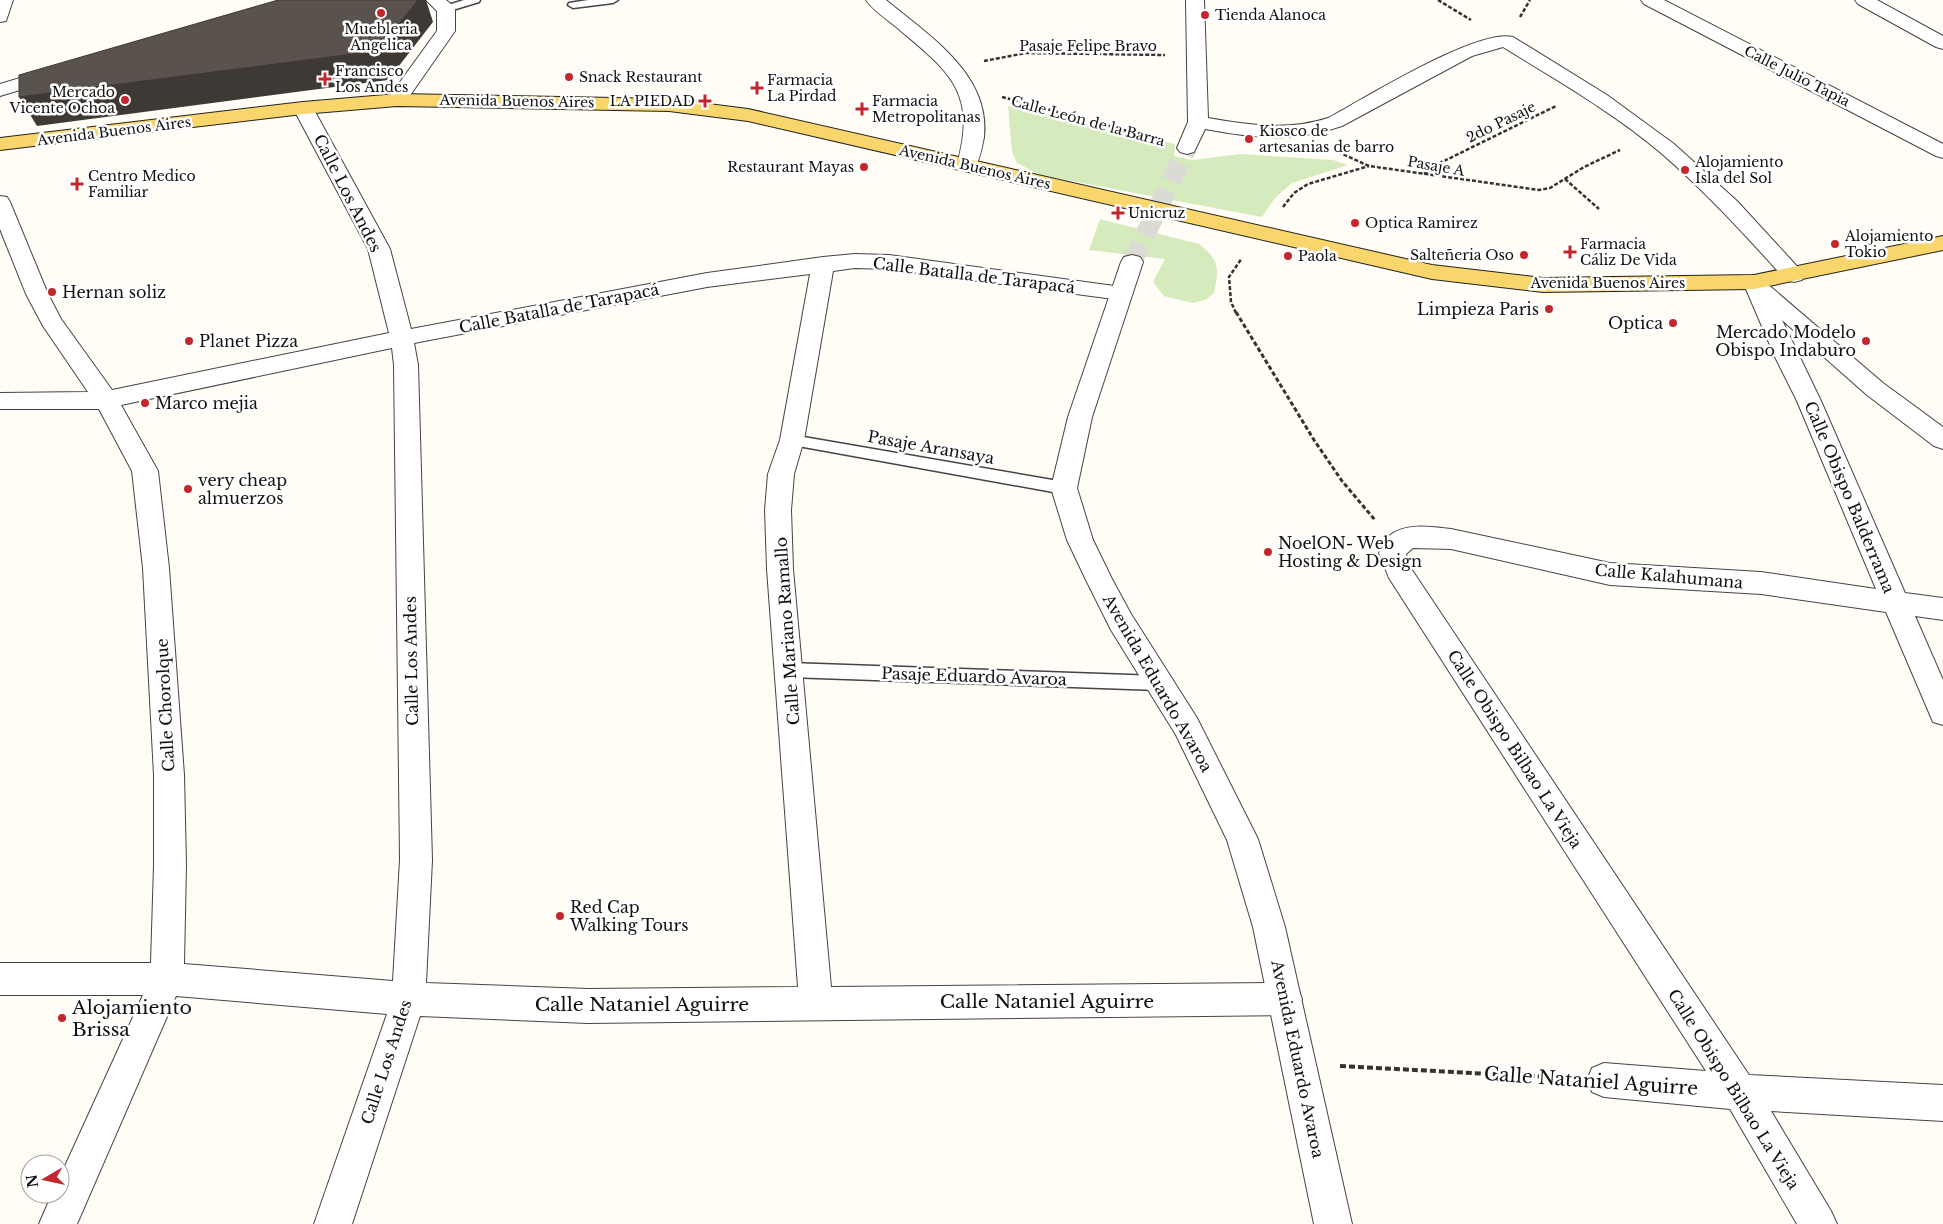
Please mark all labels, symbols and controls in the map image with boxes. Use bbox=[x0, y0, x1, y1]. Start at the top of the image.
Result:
place label: Tienda Alanoca bbox=[1215, 6, 1326, 24]
marker: Muebleria Angelica bbox=[375, 7, 387, 19]
marker: Tienda Alanoca bbox=[1199, 9, 1211, 21]
place label: Muebleria Angelica bbox=[344, 20, 418, 54]
street label: Pasaje Felipe Bravo bbox=[1019, 37, 1157, 55]
street label: Calle Julio Tapia bbox=[1741, 42, 1853, 111]
place label: Francisco Los Andes bbox=[335, 62, 408, 96]
place label: Snack Restaurant bbox=[579, 68, 703, 86]
marker: Snack Restaurant bbox=[563, 71, 575, 83]
place label: Farmacia La Pirdad bbox=[767, 71, 837, 105]
marker: Francisco Los Andes bbox=[319, 73, 331, 85]
marker: Farmacia La Pirdad bbox=[751, 82, 763, 94]
place label: Mercado Vicente Ochoa bbox=[9, 83, 115, 117]
street label: Avenida Buenos Aires bbox=[438, 91, 595, 111]
place label: LA PIEDAD bbox=[610, 92, 695, 110]
place label: Farmacia Metropolitanas bbox=[872, 92, 981, 126]
street label: Calle León de la Barra bbox=[1009, 92, 1167, 150]
marker: Mercado Vicente Ochoa bbox=[119, 94, 131, 106]
marker: LA PIEDAD bbox=[699, 95, 711, 107]
street label: 2do Pasaje bbox=[1463, 98, 1539, 146]
marker: Farmacia Metropolitanas bbox=[856, 103, 868, 115]
street label: Avenida Buenos Aires bbox=[35, 113, 192, 149]
place label: Kiosco de artesanias de barro bbox=[1259, 122, 1394, 156]
street label: Calle Los Andes bbox=[310, 131, 386, 255]
marker: Kiosco de artesanias de barro bbox=[1243, 133, 1255, 145]
street label: Avenida Buenos Aires bbox=[897, 141, 1053, 193]
street label: Pasaje A bbox=[1406, 152, 1466, 180]
place label: Alojamiento Isla del Sol bbox=[1694, 153, 1783, 187]
place label: Restaurant Mayas bbox=[727, 158, 854, 176]
marker: Restaurant Mayas bbox=[858, 161, 870, 173]
marker: Alojamiento Isla del Sol bbox=[1679, 164, 1691, 176]
place label: Centro Medico Familiar bbox=[88, 167, 196, 201]
marker: Centro Medico Familiar bbox=[70, 177, 84, 191]
place label: Unicruz bbox=[1128, 204, 1186, 222]
marker: Unicruz bbox=[1112, 207, 1124, 219]
place label: Optica Ramirez bbox=[1365, 214, 1478, 232]
marker: Optica Ramirez bbox=[1349, 217, 1361, 229]
place label: Alojamiento Tokio bbox=[1844, 227, 1933, 261]
place label: Farmacia Cáliz De Vida bbox=[1580, 235, 1677, 269]
marker: Alojamiento Tokio bbox=[1829, 238, 1841, 250]
place label: Salteñeria Oso bbox=[1410, 246, 1514, 264]
marker: Farmacia Cáliz De Vida bbox=[1564, 246, 1576, 258]
place label: Paola bbox=[1298, 247, 1337, 265]
marker: Salteñeria Oso bbox=[1518, 249, 1530, 261]
marker: Paola bbox=[1282, 250, 1294, 262]
street label: Calle Batalla de Tarapacá bbox=[872, 253, 1076, 297]
street label: Avenida Buenos Aires bbox=[1530, 274, 1685, 292]
street label: Calle Batalla de Tarapacá bbox=[457, 279, 661, 337]
place label: Hernan soliz bbox=[62, 282, 166, 302]
marker: Hernan soliz bbox=[46, 286, 58, 298]
place label: Limpieza Paris bbox=[1417, 299, 1539, 319]
marker: Limpieza Paris bbox=[1543, 303, 1555, 315]
place label: Optica bbox=[1608, 313, 1663, 333]
marker: Optica bbox=[1667, 317, 1679, 329]
place label: Mercado Modelo Obispo Indaburo bbox=[1715, 322, 1856, 360]
place label: Planet Pizza bbox=[199, 331, 298, 351]
marker: Planet Pizza bbox=[183, 335, 195, 347]
marker: Mercado Modelo Obispo Indaburo bbox=[1860, 335, 1872, 347]
place label: Marco mejia bbox=[155, 393, 258, 413]
marker: Marco mejia bbox=[139, 397, 151, 409]
street label: Calle Obispo Balderrama bbox=[1800, 398, 1900, 596]
street label: Pasaje Aransaya bbox=[866, 426, 996, 468]
place label: very cheap almuerzos bbox=[198, 470, 287, 508]
marker: very cheap almuerzos bbox=[182, 483, 194, 495]
place label: NoelON- Web Hosting & Design bbox=[1278, 533, 1422, 571]
street label: Calle Mariano Ramallo bbox=[770, 536, 804, 726]
marker: NoelON- Web Hosting & Design bbox=[1262, 546, 1274, 558]
street label: Calle Kalahumana bbox=[1594, 560, 1744, 592]
street label: Avenida Eduardo Avaroa bbox=[1098, 590, 1217, 776]
street label: Calle Los Andes bbox=[400, 596, 422, 726]
street label: Calle Chorolque bbox=[152, 638, 178, 772]
street label: Calle Obispo Bilbao La Vieja bbox=[1443, 646, 1587, 852]
street label: Pasaje Eduardo Avaroa bbox=[881, 663, 1067, 689]
place label: Red Cap Walking Tours bbox=[569, 897, 688, 935]
marker: Red Cap Walking Tours bbox=[554, 910, 566, 922]
street label: Avenida Eduardo Avaroa bbox=[1267, 957, 1329, 1160]
street label: Calle Obispo Bilbao La Vieja bbox=[1664, 985, 1804, 1193]
street label: Calle Nataniel Aguirre bbox=[940, 990, 1154, 1013]
street label: Calle Nataniel Aguirre bbox=[535, 993, 749, 1016]
place label: Alojamiento Brissa bbox=[71, 996, 192, 1041]
street label: Calle Los Andes bbox=[356, 997, 416, 1127]
marker: Alojamiento Brissa bbox=[56, 1012, 68, 1024]
street label: Calle Nataniel Aguirre bbox=[1483, 1062, 1699, 1100]
north arrow bbox=[20, 1154, 70, 1204]
text: N bbox=[22, 1173, 42, 1189]

